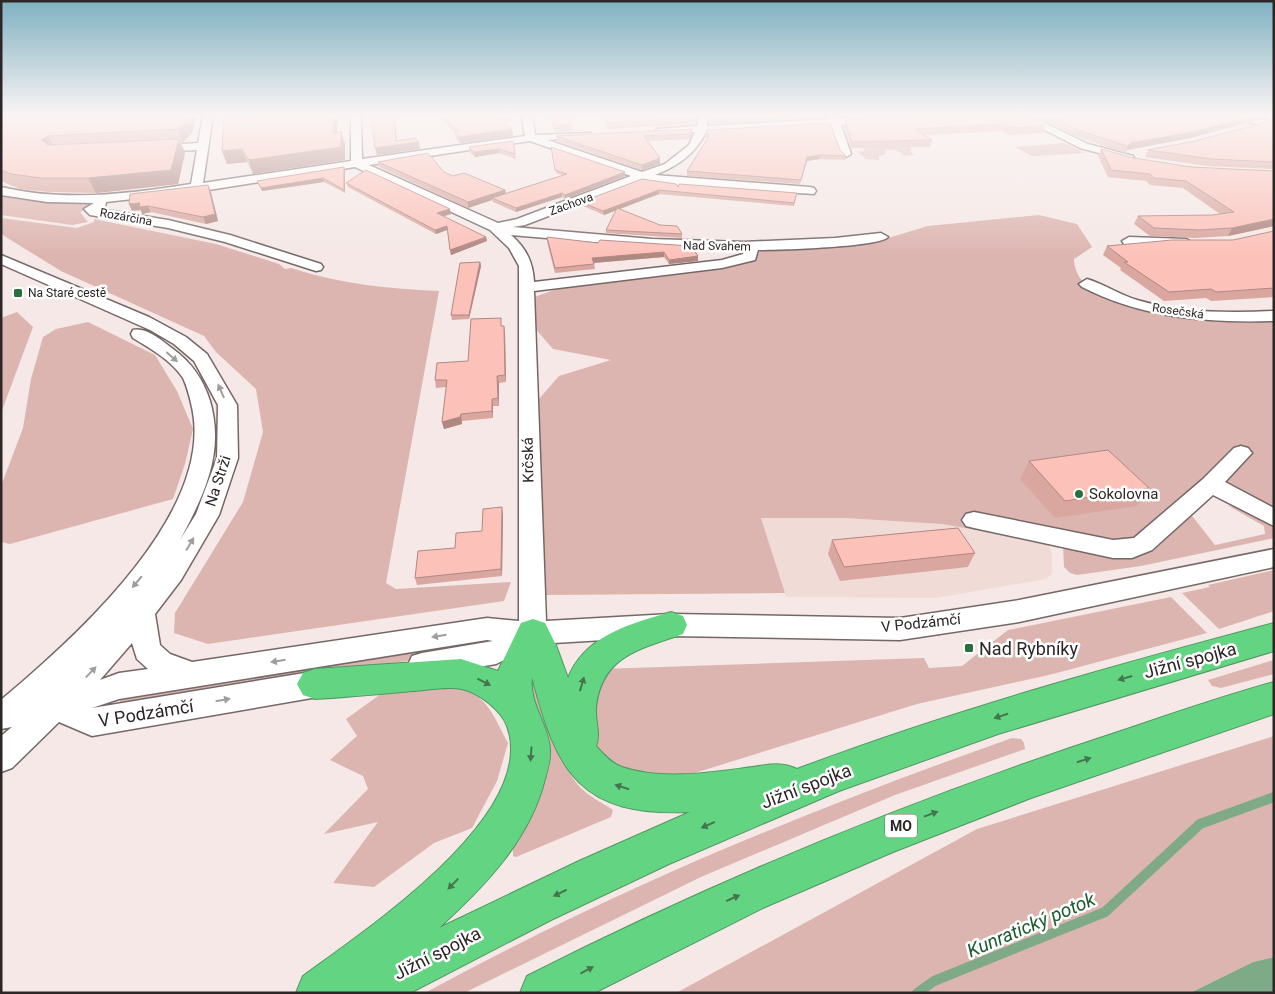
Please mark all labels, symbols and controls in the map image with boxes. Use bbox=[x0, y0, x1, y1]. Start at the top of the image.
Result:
street label: Zachova bbox=[547, 190, 595, 218]
street label: Rozárčina bbox=[99, 206, 153, 228]
street label: Nad Svahem bbox=[683, 238, 751, 254]
place label: Na Staré cestě bbox=[28, 286, 106, 300]
marker: Na Staré cestě bbox=[12, 287, 24, 299]
street label: Rosečská bbox=[1151, 300, 1205, 322]
one-way arrow bbox=[166, 351, 178, 363]
one-way arrow bbox=[217, 384, 225, 398]
street label: Krčská bbox=[519, 437, 537, 483]
street label: Na Strži bbox=[201, 453, 235, 509]
place label: Sokolovna bbox=[1089, 485, 1158, 503]
marker: Sokolovna bbox=[1073, 488, 1085, 500]
one-way arrow bbox=[185, 537, 195, 550]
one-way arrow bbox=[132, 575, 143, 588]
street label: V Podzámčí bbox=[880, 610, 963, 636]
one-way arrow bbox=[430, 633, 446, 641]
place label: Nad Rybníky bbox=[979, 638, 1078, 659]
street label: Jižní spojka bbox=[1141, 638, 1239, 682]
marker: Nad Rybníky bbox=[963, 642, 975, 654]
one-way arrow bbox=[270, 657, 286, 665]
one-way arrow bbox=[85, 666, 97, 678]
one-way arrow bbox=[1118, 674, 1133, 682]
one-way arrow bbox=[578, 677, 586, 692]
one-way arrow bbox=[477, 678, 491, 686]
street label: V Podzámčí bbox=[97, 695, 196, 731]
one-way arrow bbox=[215, 696, 231, 704]
one-way arrow bbox=[994, 713, 1009, 720]
one-way arrow bbox=[527, 747, 535, 763]
one-way arrow bbox=[1077, 756, 1092, 764]
street label: Jižní spojka bbox=[758, 759, 854, 813]
one-way arrow bbox=[615, 783, 630, 790]
one-way arrow bbox=[924, 810, 939, 818]
road number: MO bbox=[885, 814, 917, 838]
one-way arrow bbox=[701, 822, 715, 830]
one-way arrow bbox=[447, 878, 459, 890]
water label: Kunratický potok bbox=[963, 887, 1099, 962]
one-way arrow bbox=[553, 889, 567, 897]
one-way arrow bbox=[726, 894, 740, 902]
street label: Jižní spojka bbox=[390, 922, 484, 984]
one-way arrow bbox=[580, 966, 595, 974]

